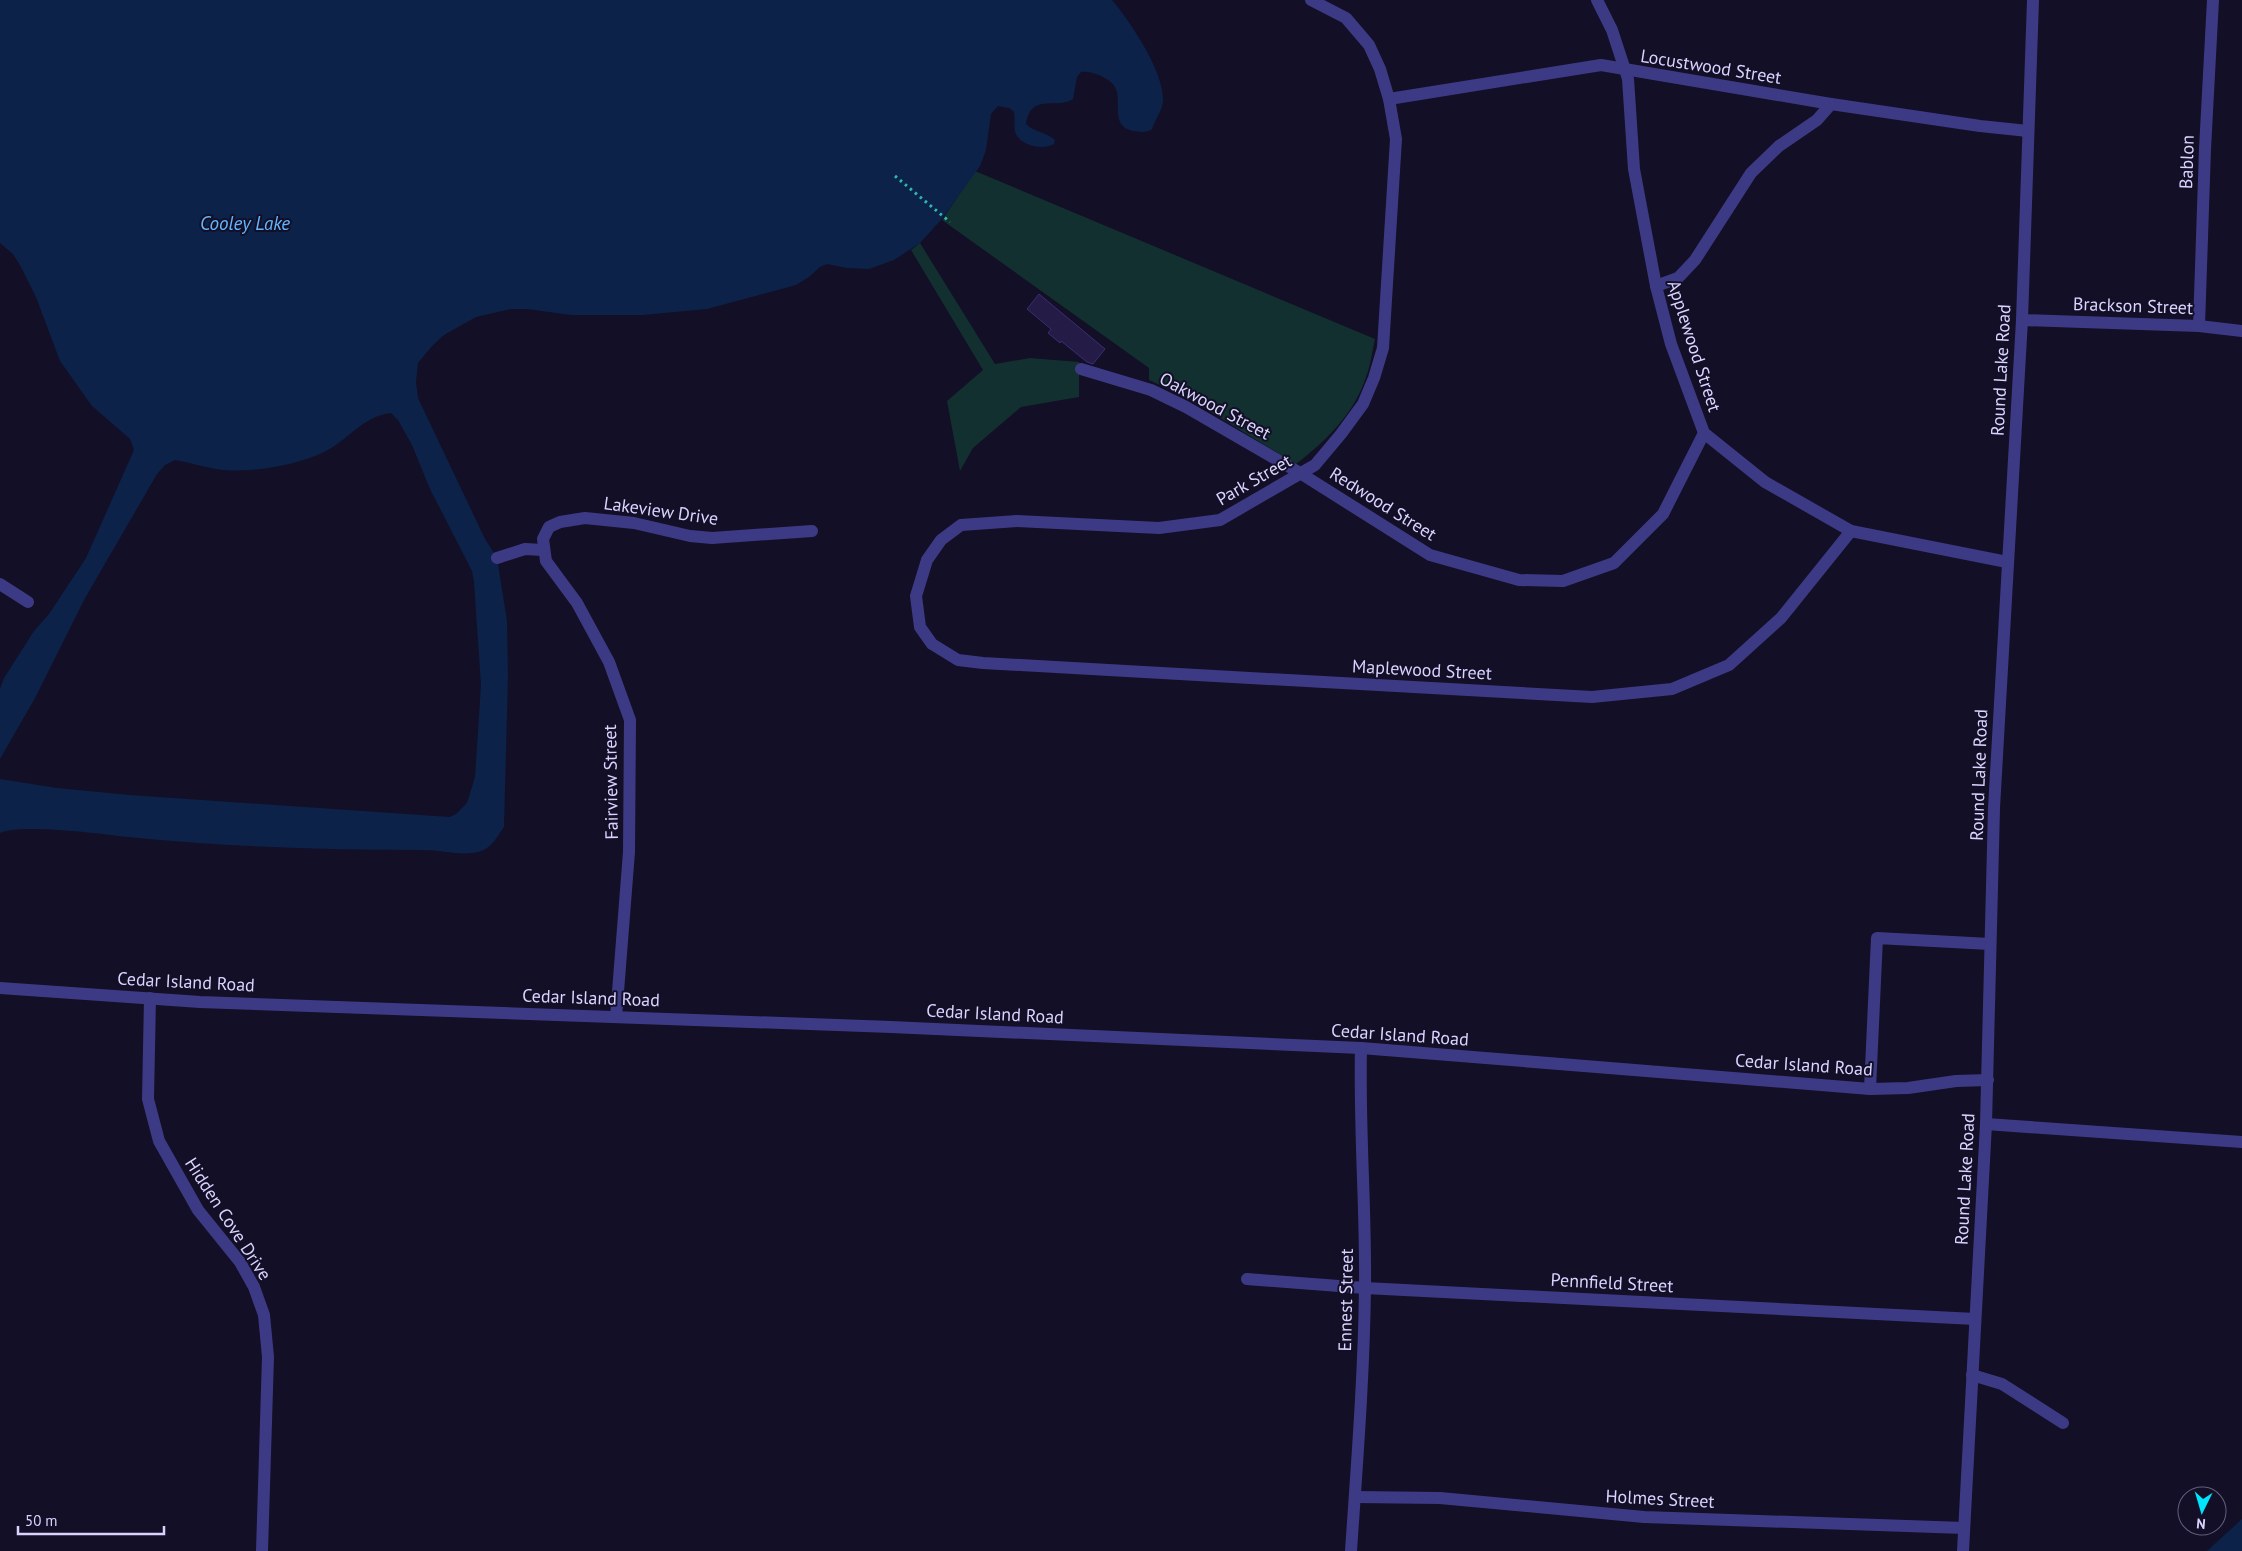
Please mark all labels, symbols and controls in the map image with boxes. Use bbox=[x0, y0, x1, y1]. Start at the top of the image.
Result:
street label: Locustwood Street bbox=[1639, 44, 1783, 89]
street label: Bablon bbox=[2174, 135, 2199, 189]
water label: Cooley Lake bbox=[200, 211, 290, 235]
street label: Applewood Street bbox=[1662, 277, 1727, 415]
street label: Brackson Street bbox=[2073, 292, 2193, 319]
street label: Round Lake Road bbox=[1986, 304, 2015, 436]
street label: Oakwood Street bbox=[1156, 367, 1275, 445]
street label: Park Street bbox=[1212, 449, 1296, 510]
street label: Redwood Street bbox=[1326, 462, 1441, 546]
street label: Lakeview Drive bbox=[602, 491, 720, 530]
street label: Maplewood Street bbox=[1352, 654, 1492, 685]
street label: Round Lake Road bbox=[1965, 709, 1992, 841]
street label: Fairview Street bbox=[598, 724, 623, 840]
street label: Cedar Island Road bbox=[117, 966, 255, 997]
street label: Cedar Island Road bbox=[522, 984, 660, 1011]
street label: Cedar Island Road bbox=[926, 998, 1064, 1029]
street label: Cedar Island Road bbox=[1331, 1018, 1470, 1051]
street label: Cedar Island Road bbox=[1735, 1048, 1874, 1081]
street label: Round Lake Road bbox=[1950, 1113, 1979, 1245]
street label: Hidden Cove Drive bbox=[180, 1153, 277, 1285]
street label: Ennest Street bbox=[1333, 1248, 1358, 1352]
street label: Pennfield Street bbox=[1550, 1268, 1674, 1297]
street label: Holmes Street bbox=[1605, 1484, 1715, 1513]
north arrow bbox=[2177, 1486, 2227, 1536]
scale bar bbox=[18, 1504, 164, 1536]
text: 50 m bbox=[25, 1511, 58, 1530]
text: N bbox=[2195, 1515, 2206, 1533]

